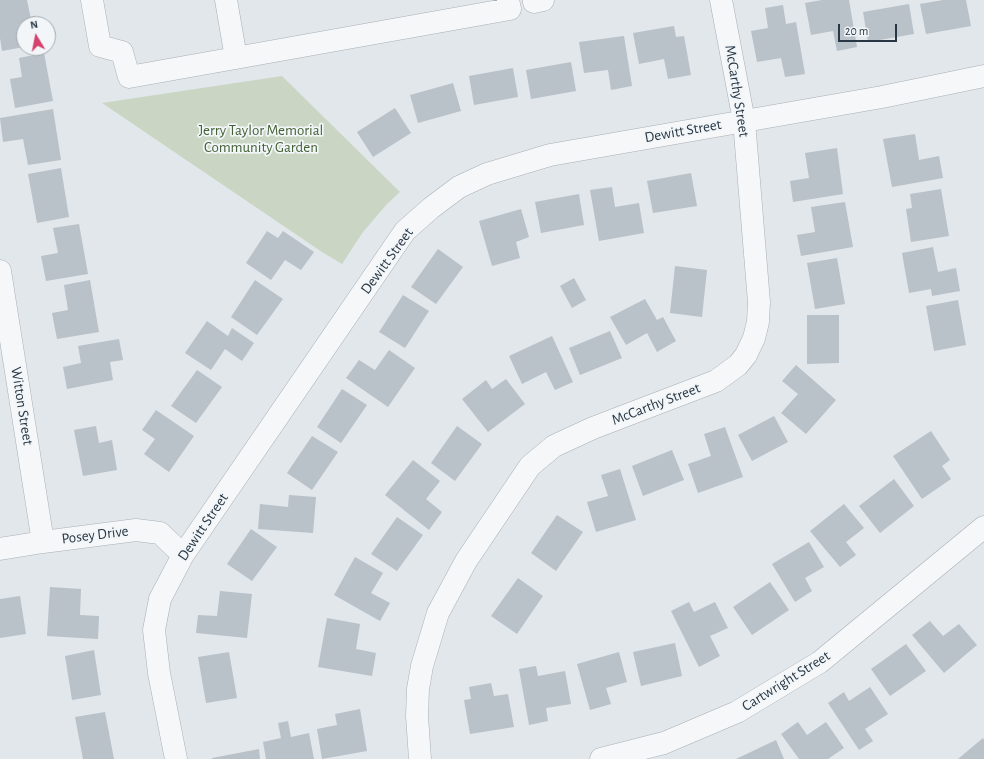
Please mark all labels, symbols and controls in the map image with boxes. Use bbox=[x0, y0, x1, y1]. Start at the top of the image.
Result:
north arrow bbox=[16, 16, 56, 56]
scale bar bbox=[840, 16, 899, 42]
text: N bbox=[29, 19, 39, 31]
text: 20 m bbox=[845, 25, 868, 37]
street label: McCarthy Street bbox=[721, 44, 753, 138]
street label: Dewitt Street bbox=[643, 115, 723, 147]
park label: Jerry Taylor Memorial Community Garden bbox=[199, 121, 323, 156]
street label: Dewitt Street bbox=[357, 224, 417, 298]
street label: Witton Street bbox=[7, 366, 37, 446]
street label: McCarthy Street bbox=[609, 379, 703, 429]
street label: Dewitt Street bbox=[174, 490, 232, 564]
street label: Posey Drive bbox=[61, 522, 129, 548]
street label: Cartwright Street bbox=[739, 647, 833, 715]

